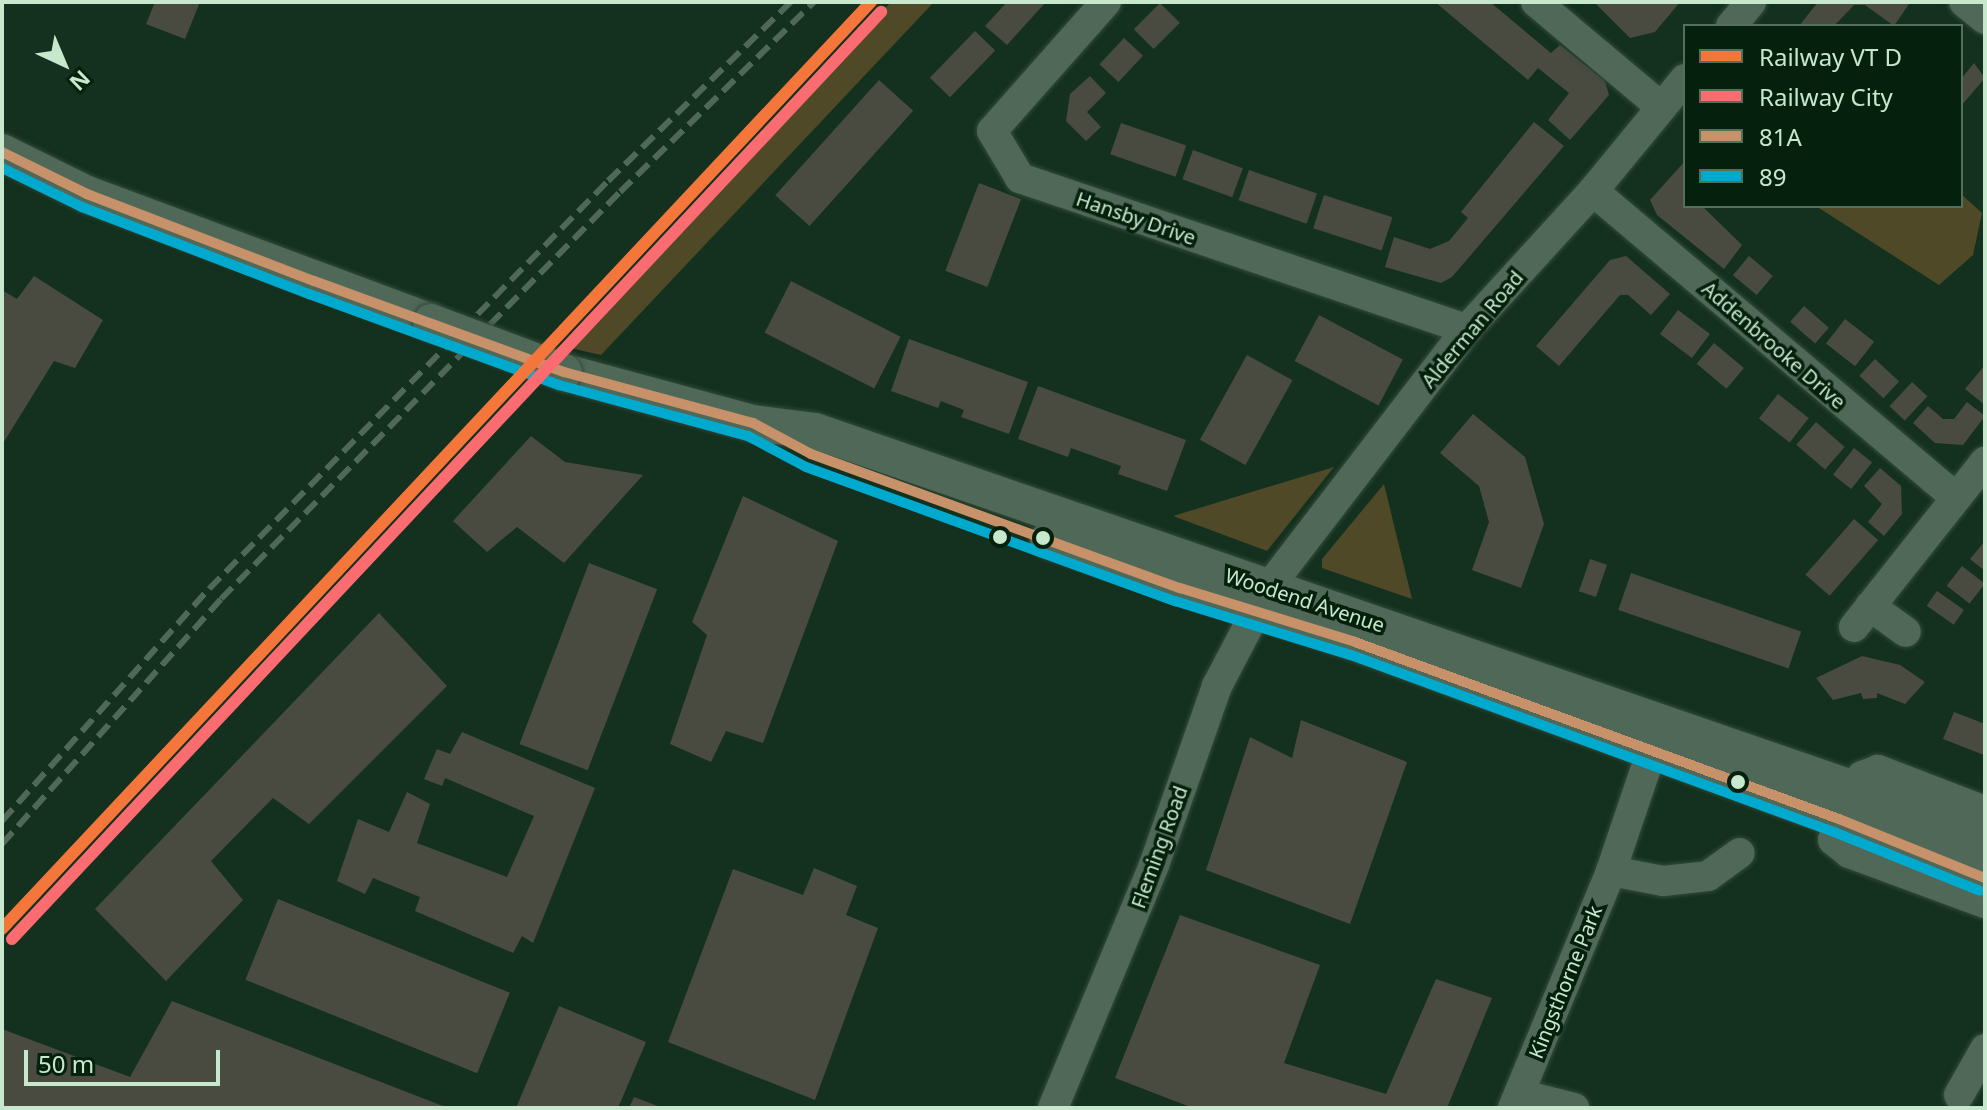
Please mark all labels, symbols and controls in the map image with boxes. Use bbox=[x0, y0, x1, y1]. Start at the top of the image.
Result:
north arrow bbox=[24, 24, 104, 104]
legend bbox=[1683, 24, 1963, 208]
text: Railway VT D bbox=[1759, 40, 1902, 73]
text: N bbox=[64, 64, 98, 98]
text: Railway City bbox=[1759, 80, 1893, 113]
text: 81A bbox=[1759, 120, 1802, 153]
text: 89 bbox=[1759, 160, 1786, 193]
street label: Hansby Drive bbox=[1073, 186, 1199, 250]
street label: Alderman Road bbox=[1416, 266, 1528, 392]
street label: Addenbrooke Drive bbox=[1697, 276, 1851, 414]
unlabelled marker bbox=[992, 529, 1008, 545]
unlabelled marker bbox=[1035, 530, 1051, 546]
street label: Woodend Avenue bbox=[1222, 563, 1388, 637]
unlabelled marker bbox=[1730, 774, 1746, 790]
street label: Fleming Road bbox=[1126, 782, 1192, 912]
street label: Kingsthorne Park bbox=[1523, 902, 1607, 1062]
scale bar bbox=[28, 1034, 224, 1084]
text: 50 m bbox=[38, 1047, 94, 1080]

